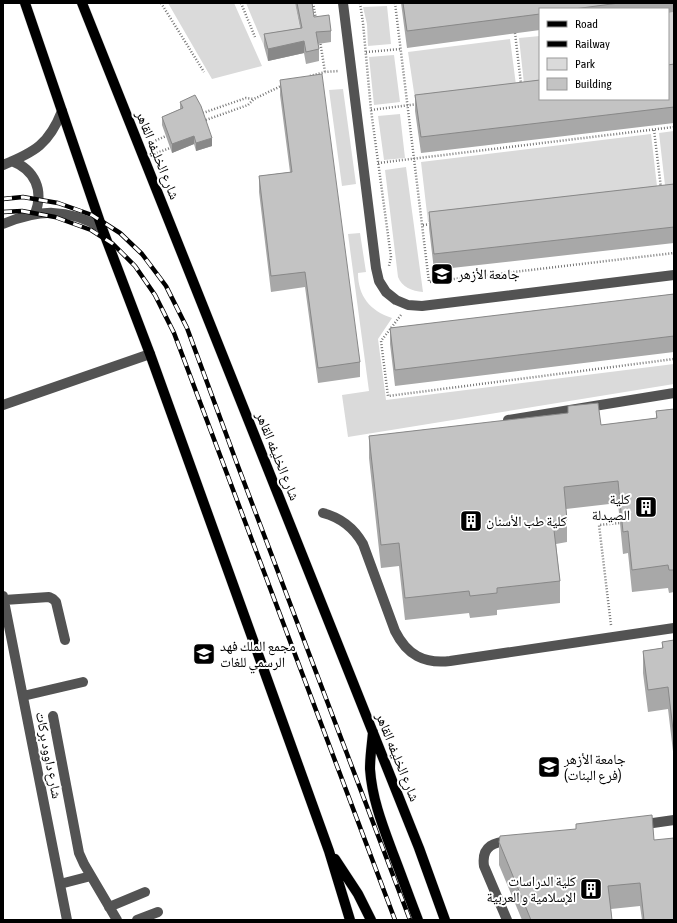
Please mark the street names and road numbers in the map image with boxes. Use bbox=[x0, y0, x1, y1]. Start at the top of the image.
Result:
street label: شارع الخليفه القاهر bbox=[131, 107, 183, 202]
street label: شارع الخليفه القاهر bbox=[251, 408, 303, 503]
street label: شارع الخليفه القاهر bbox=[371, 709, 423, 804]
street label: شارع داوود بركات bbox=[31, 710, 65, 800]

